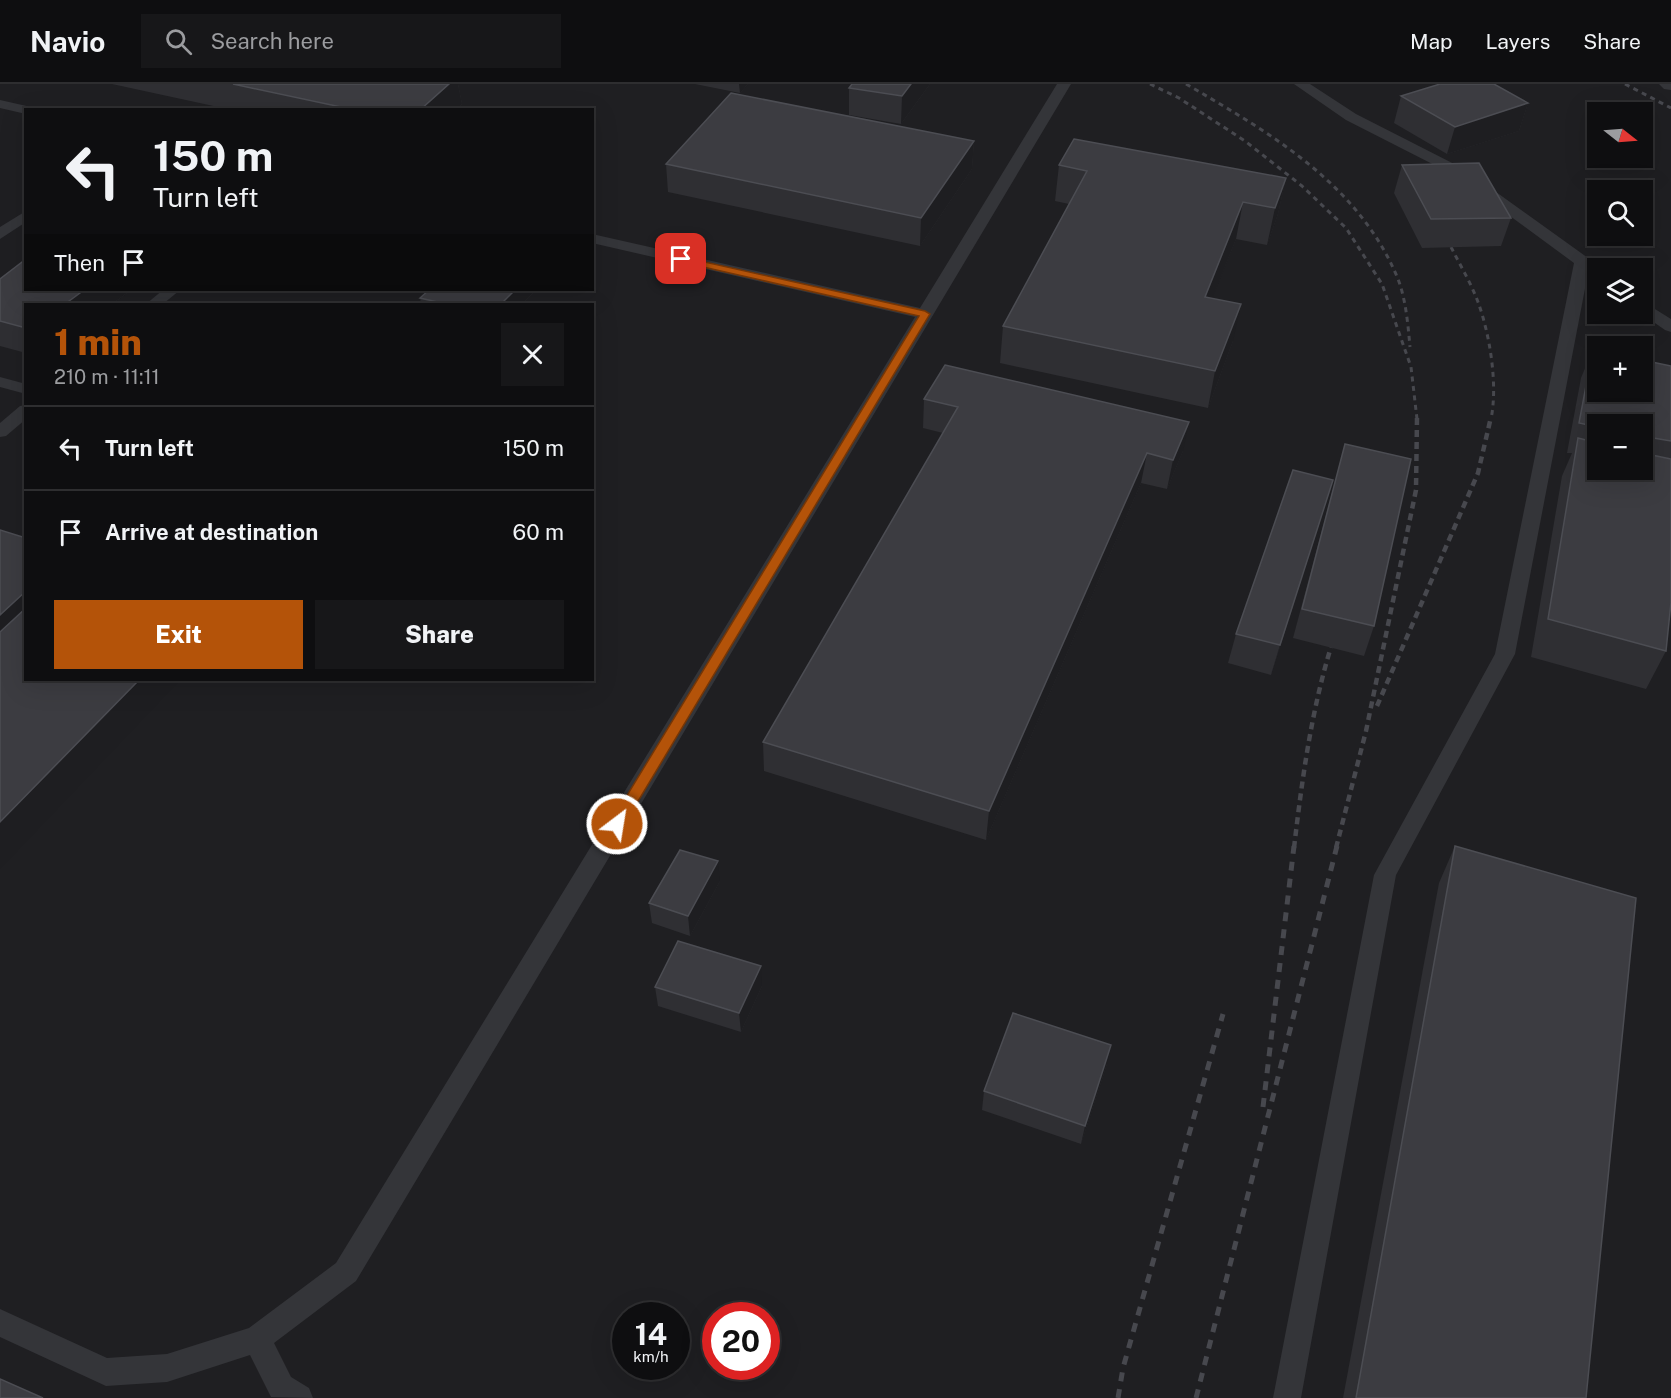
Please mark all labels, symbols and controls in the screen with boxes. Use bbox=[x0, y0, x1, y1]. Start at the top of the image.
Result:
search box bbox=[141, 14, 561, 68]
text: Navio bbox=[30, 25, 105, 58]
icon: search bbox=[162, 25, 195, 58]
text: Search here bbox=[210, 28, 334, 54]
text: Map bbox=[1410, 29, 1453, 54]
text: Layers bbox=[1486, 29, 1550, 54]
text: Share bbox=[1583, 29, 1641, 54]
north arrow bbox=[1587, 102, 1653, 168]
map controls bbox=[1587, 102, 1653, 480]
text: 150 m bbox=[153, 131, 273, 180]
icon: left bbox=[54, 132, 132, 210]
button: search bbox=[1587, 180, 1653, 246]
text: Turn left bbox=[153, 181, 259, 213]
pin bbox=[655, 233, 706, 284]
icon: arrive bbox=[664, 242, 697, 275]
icon: arrive bbox=[117, 246, 150, 279]
text: Then bbox=[54, 250, 105, 276]
button: layers bbox=[1587, 258, 1653, 324]
text: 1 min bbox=[54, 321, 142, 363]
button: close bbox=[501, 323, 564, 386]
button: + bbox=[1587, 336, 1653, 402]
text: 210 m · 11:11 bbox=[54, 365, 160, 389]
button: − bbox=[1587, 414, 1653, 480]
icon: left bbox=[54, 432, 87, 465]
text: Turn left bbox=[105, 435, 194, 461]
text: 150 m bbox=[503, 435, 564, 461]
icon: arrive bbox=[54, 516, 87, 549]
text: Arrive at destination bbox=[105, 519, 318, 545]
text: 60 m bbox=[513, 519, 564, 545]
button: Exit bbox=[54, 600, 303, 669]
button: Share bbox=[315, 600, 564, 669]
position arrow bbox=[585, 792, 649, 856]
speed limit sign: 20 bbox=[702, 1302, 780, 1380]
text: 14 bbox=[635, 1316, 667, 1352]
text: km/h bbox=[633, 1348, 669, 1365]

